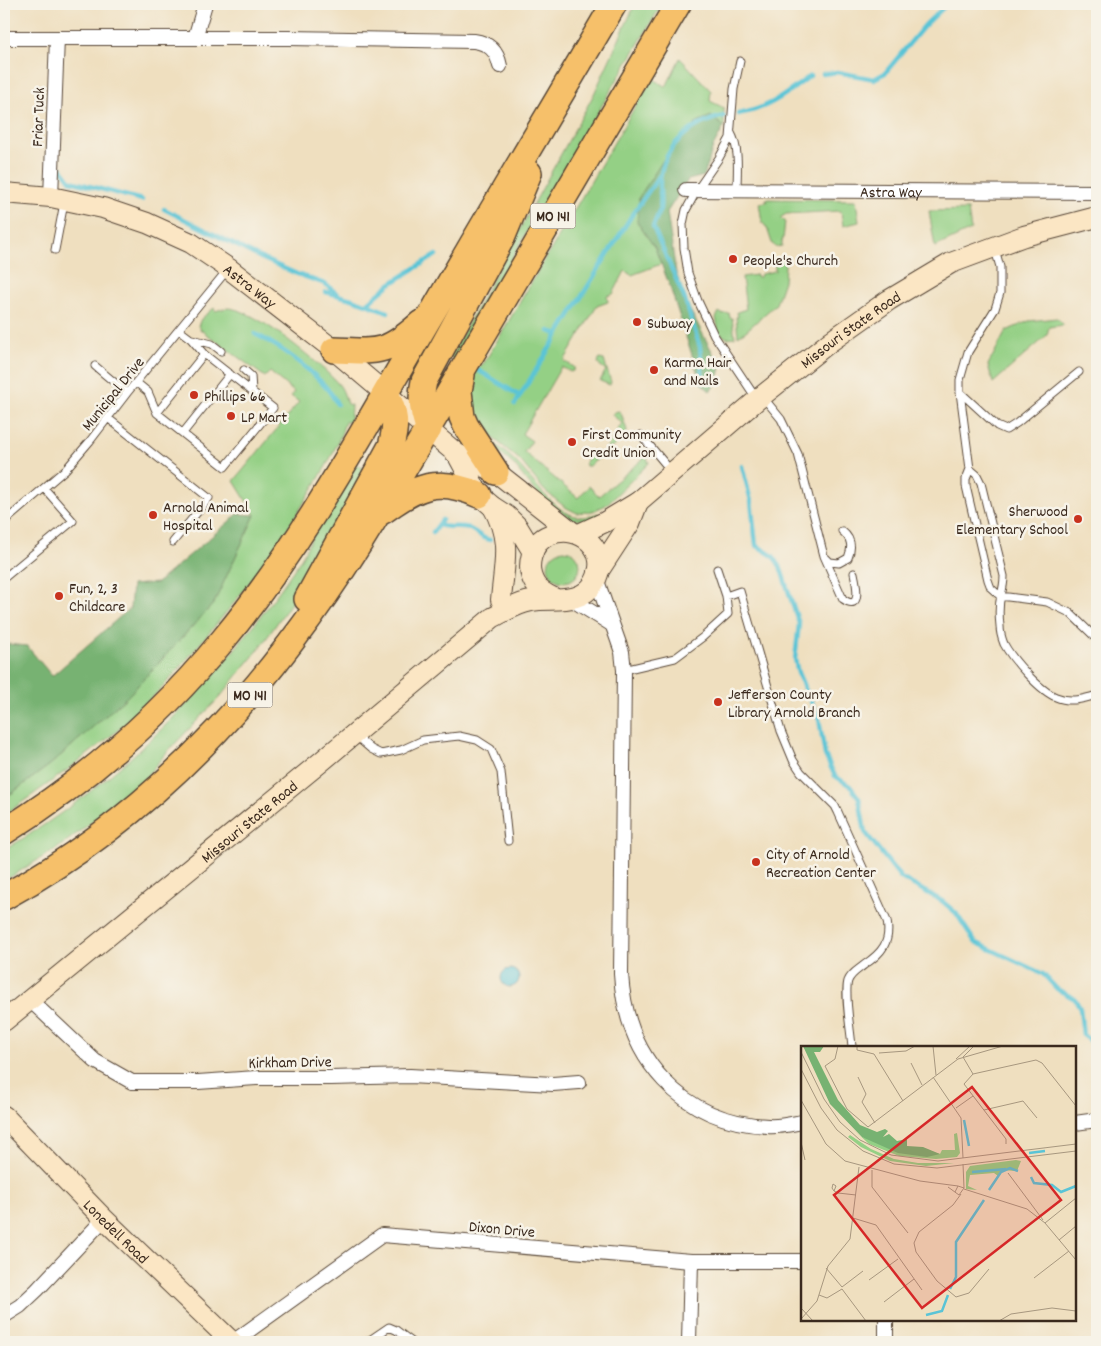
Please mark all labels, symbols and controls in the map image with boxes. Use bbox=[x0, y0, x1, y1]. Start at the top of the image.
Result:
street label: Friar Tuck bbox=[27, 87, 52, 147]
street label: Astra Way bbox=[860, 182, 922, 205]
road number: MO 141 bbox=[530, 204, 576, 228]
place label: People's Church bbox=[743, 250, 838, 273]
marker: People's Church bbox=[727, 253, 739, 265]
street label: Astra Way bbox=[217, 259, 281, 316]
street label: Missouri State Road bbox=[796, 287, 906, 375]
place label: Subway bbox=[647, 313, 693, 336]
marker: Subway bbox=[631, 316, 643, 328]
place label: Karma Hair and Nails bbox=[664, 352, 732, 393]
street label: Municipal Drive bbox=[77, 353, 151, 436]
marker: Karma Hair and Nails bbox=[648, 364, 660, 376]
place label: Phillips 66 bbox=[204, 386, 266, 409]
marker: Phillips 66 bbox=[188, 389, 200, 401]
place label: LP Mart bbox=[241, 407, 287, 430]
marker: LP Mart bbox=[225, 410, 237, 422]
place label: First Community Credit Union bbox=[582, 424, 681, 465]
marker: First Community Credit Union bbox=[566, 436, 578, 448]
place label: Arnold Animal Hospital bbox=[163, 497, 249, 538]
place label: Sherwood Elementary School bbox=[956, 501, 1068, 542]
marker: Arnold Animal Hospital bbox=[147, 509, 159, 521]
marker: Sherwood Elementary School bbox=[1072, 513, 1084, 525]
place label: Fun, 2, 3 Childcare bbox=[69, 578, 125, 619]
marker: Fun, 2, 3 Childcare bbox=[53, 590, 65, 602]
road number: MO 141 bbox=[228, 682, 272, 708]
place label: Jefferson County Library Arnold Branch bbox=[728, 684, 860, 725]
marker: Jefferson County Library Arnold Branch bbox=[712, 696, 724, 708]
street label: Missouri State Road bbox=[197, 776, 304, 870]
place label: City of Arnold Recreation Center bbox=[766, 844, 876, 885]
marker: City of Arnold Recreation Center bbox=[750, 856, 762, 868]
inset map bbox=[801, 1046, 1076, 1321]
street label: Kirkham Drive bbox=[248, 1051, 332, 1076]
street label: Lonedell Road bbox=[77, 1195, 153, 1270]
street label: Dixon Drive bbox=[468, 1216, 536, 1245]

